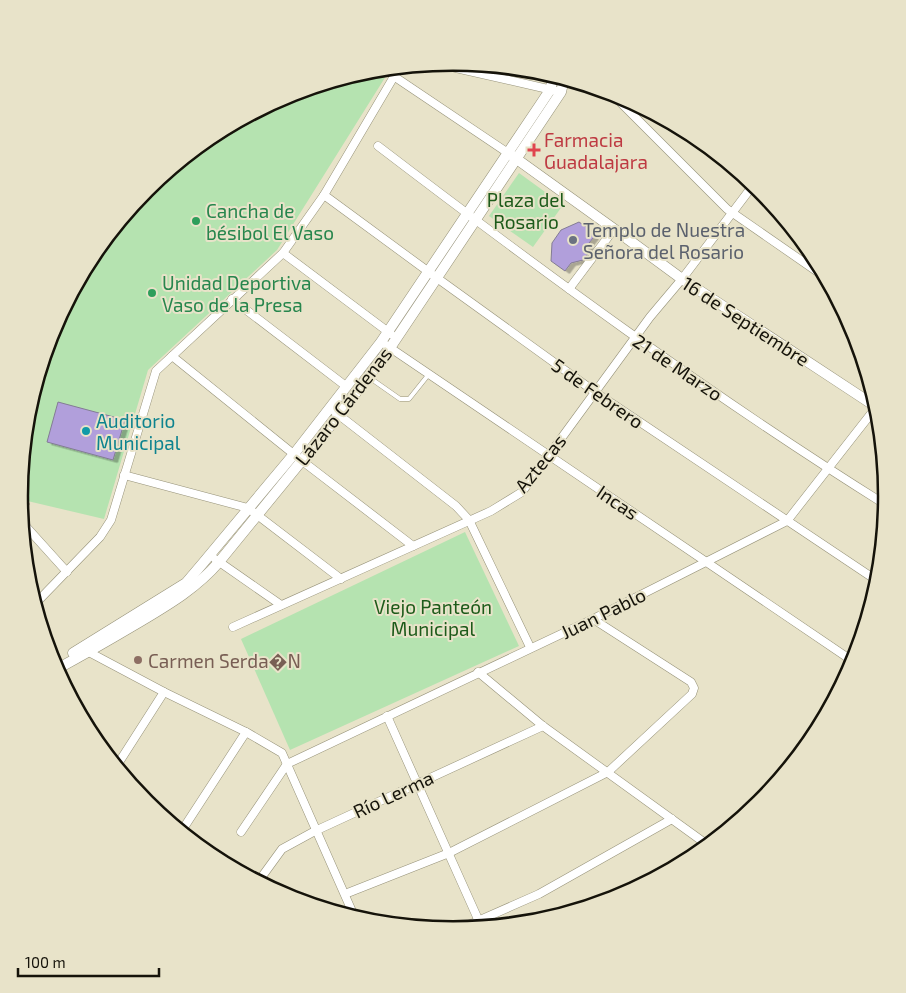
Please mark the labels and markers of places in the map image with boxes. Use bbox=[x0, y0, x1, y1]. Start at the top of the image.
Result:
place label: Farmacia Guadalajara bbox=[544, 128, 648, 173]
marker: Farmacia Guadalajara bbox=[528, 144, 540, 156]
place label: Cancha de bésibol El Vaso bbox=[206, 199, 334, 244]
marker: Cancha de bésibol El Vaso bbox=[190, 215, 202, 227]
place label: Templo de Nuestra Señora del Rosario bbox=[583, 218, 745, 263]
marker: Templo de Nuestra Señora del Rosario bbox=[567, 234, 579, 246]
place label: Unidad Deportiva Vaso de la Presa bbox=[162, 271, 311, 316]
marker: Unidad Deportiva Vaso de la Presa bbox=[146, 287, 158, 299]
place label: Auditorio Municipal bbox=[96, 409, 181, 454]
marker: Auditorio Municipal bbox=[80, 425, 92, 437]
place label: Carmen Serda�N bbox=[148, 649, 301, 672]
marker: Carmen Serda�N bbox=[132, 654, 144, 666]

